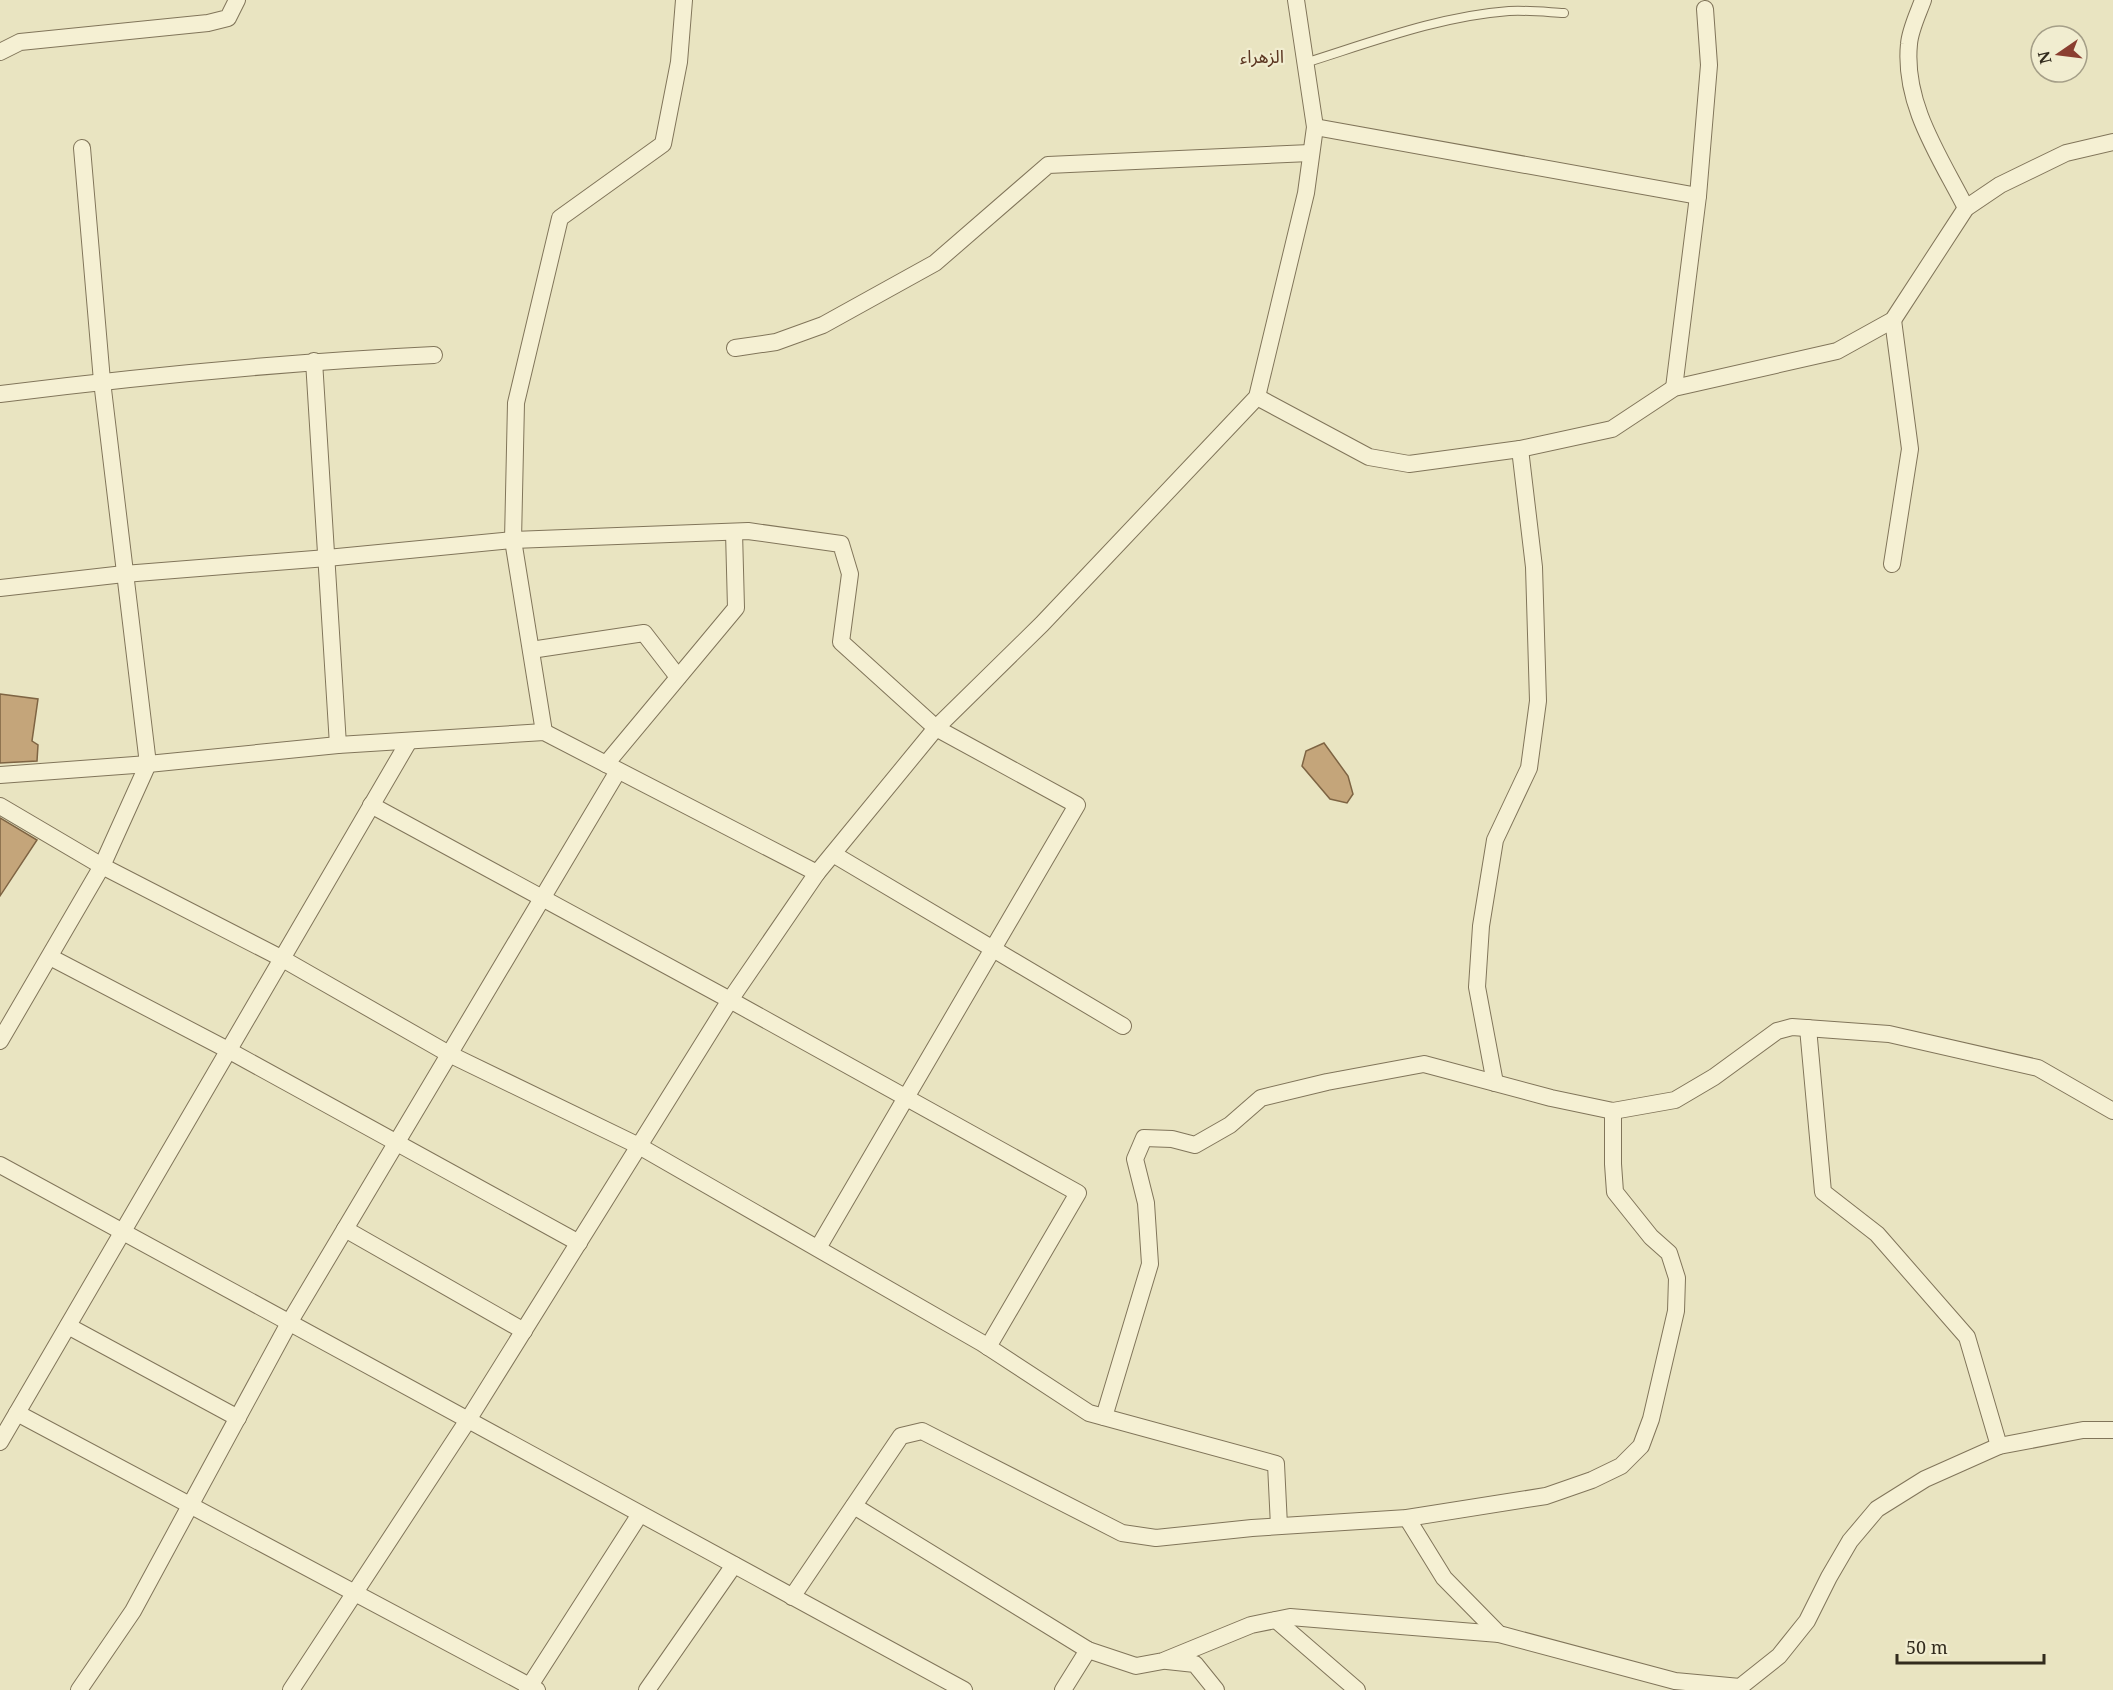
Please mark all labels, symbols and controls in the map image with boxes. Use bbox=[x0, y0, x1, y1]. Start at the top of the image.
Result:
north arrow bbox=[2029, 24, 2089, 84]
district label: الزهراء bbox=[1240, 44, 1284, 68]
text: N bbox=[2032, 48, 2057, 66]
scale bar bbox=[1897, 1627, 2044, 1665]
text: 50 m bbox=[1906, 1635, 1948, 1659]

